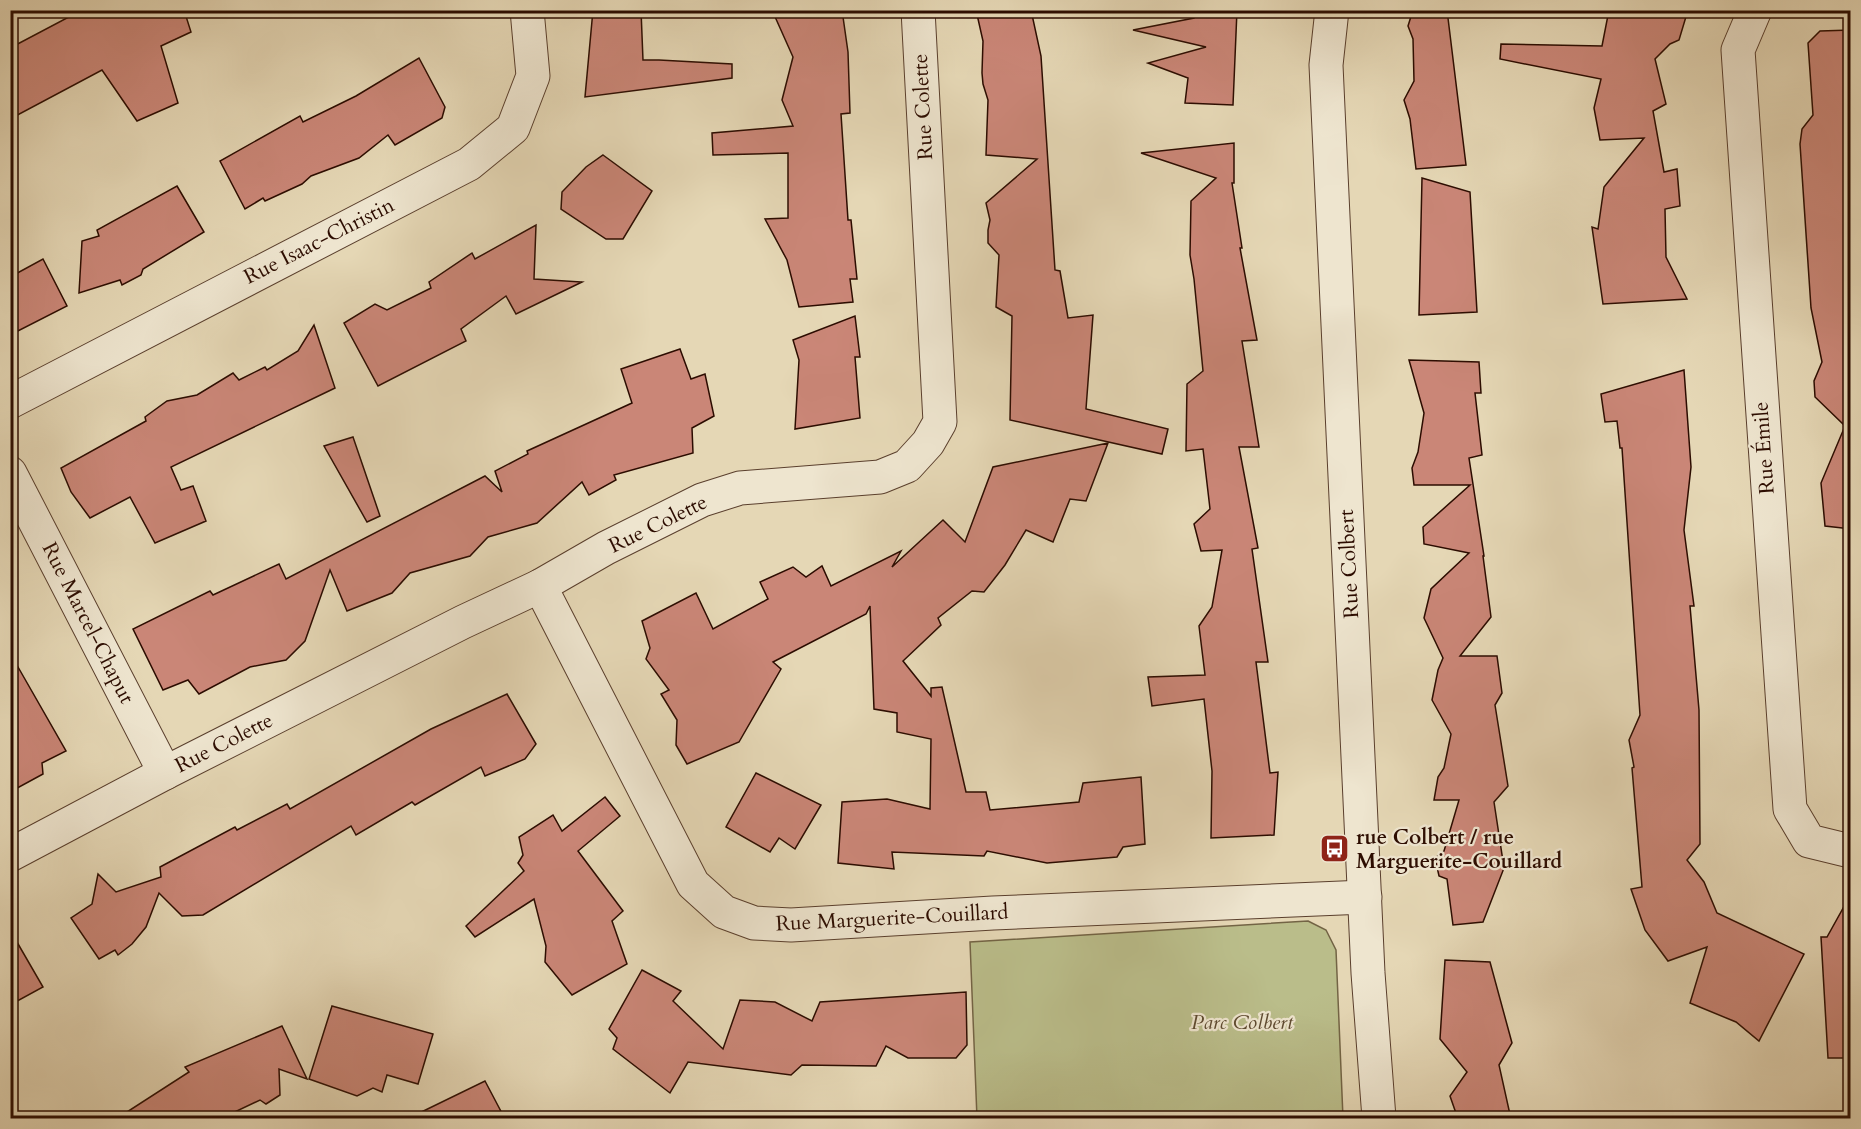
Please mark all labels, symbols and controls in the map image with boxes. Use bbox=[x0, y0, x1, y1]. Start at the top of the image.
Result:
street label: Rue Colette bbox=[906, 53, 940, 161]
street label: Rue Isaac-Christin bbox=[239, 191, 399, 291]
street label: Rue Émile bbox=[1746, 401, 1782, 495]
street label: Rue Colette bbox=[604, 488, 712, 560]
street label: Rue Colbert bbox=[1332, 508, 1366, 619]
street label: Rue Marcel-Chaput bbox=[35, 537, 141, 709]
street label: Rue Colette bbox=[170, 706, 278, 780]
place label: rue Colbert / rue Marguerite-Couillard bbox=[1356, 823, 1562, 876]
bus stop icon: rue Colbert / rue Marguerite-Couillard bbox=[1319, 833, 1351, 865]
street label: Rue Marguerite-Couillard bbox=[775, 897, 1009, 939]
park label: Parc Colbert bbox=[1191, 1008, 1294, 1037]

